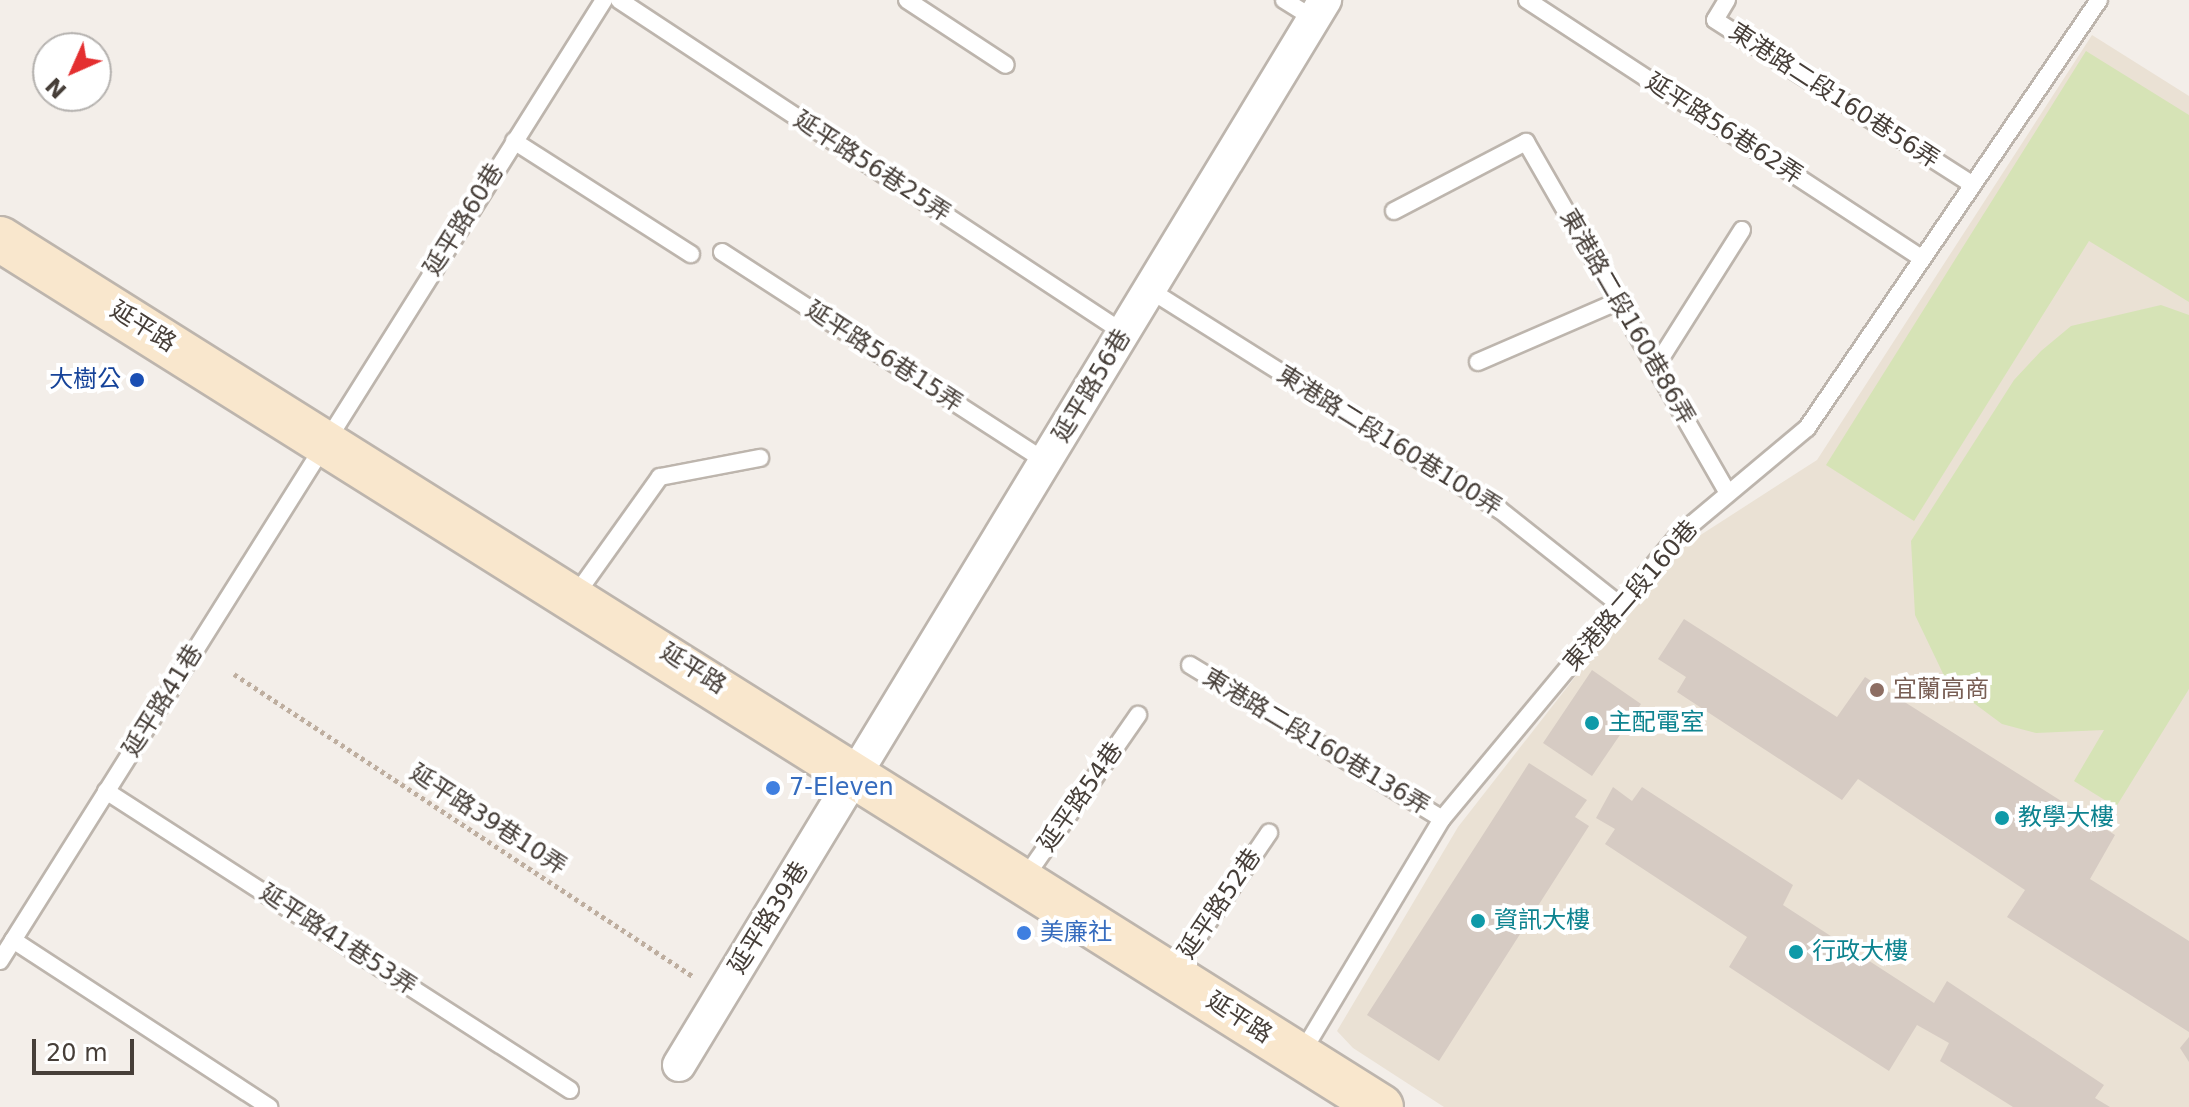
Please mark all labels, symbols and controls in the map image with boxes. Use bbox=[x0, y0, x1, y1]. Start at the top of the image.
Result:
street label: 東港路二段160巷56弄 bbox=[1724, 17, 1944, 175]
north arrow bbox=[32, 32, 112, 112]
street label: 延平路56巷62弄 bbox=[1640, 68, 1808, 190]
text: N bbox=[41, 73, 71, 103]
street label: 延平路56巷25弄 bbox=[788, 106, 956, 228]
street label: 延平路60巷 bbox=[418, 159, 510, 281]
street label: 東港路二段160巷86弄 bbox=[1553, 204, 1701, 430]
street label: 延平路 bbox=[105, 296, 181, 358]
street label: 延平路56巷15弄 bbox=[800, 296, 968, 418]
street label: 延平路56巷 bbox=[1047, 324, 1137, 448]
street label: 東港路二段160巷100弄 bbox=[1271, 360, 1507, 522]
place label: 大樹公 bbox=[49, 366, 121, 394]
marker: 大樹公 bbox=[128, 371, 146, 389]
street label: 東港路二段160巷 bbox=[1558, 515, 1704, 677]
street label: 延平路 bbox=[655, 638, 731, 700]
street label: 延平路41巷 bbox=[117, 640, 209, 762]
street label: 東港路二段160巷136弄 bbox=[1197, 663, 1435, 821]
place label: 宜蘭高商 bbox=[1893, 676, 1989, 704]
marker: 宜蘭高商 bbox=[1868, 681, 1886, 699]
place label: 主配電室 bbox=[1608, 709, 1704, 737]
marker: 主配電室 bbox=[1583, 714, 1601, 732]
street label: 延平路54巷 bbox=[1033, 737, 1129, 857]
street label: 延平路39巷10弄 bbox=[404, 759, 572, 881]
place label: 7-Eleven bbox=[789, 774, 894, 802]
marker: 7-Eleven bbox=[764, 779, 782, 797]
place label: 教學大樓 bbox=[2018, 804, 2114, 832]
marker: 教學大樓 bbox=[1993, 809, 2011, 827]
street label: 延平路52巷 bbox=[1173, 843, 1267, 965]
street label: 延平路39巷 bbox=[723, 857, 815, 979]
street label: 延平路41巷53弄 bbox=[254, 879, 422, 1001]
place label: 資訊大樓 bbox=[1494, 907, 1590, 935]
marker: 資訊大樓 bbox=[1469, 912, 1487, 930]
place label: 美廉社 bbox=[1040, 919, 1112, 947]
marker: 美廉社 bbox=[1015, 924, 1033, 942]
place label: 行政大樓 bbox=[1812, 938, 1908, 966]
marker: 行政大樓 bbox=[1787, 943, 1805, 961]
street label: 延平路 bbox=[1201, 986, 1277, 1050]
scale bar bbox=[36, 1023, 138, 1073]
text: 20 m bbox=[46, 1039, 108, 1067]

